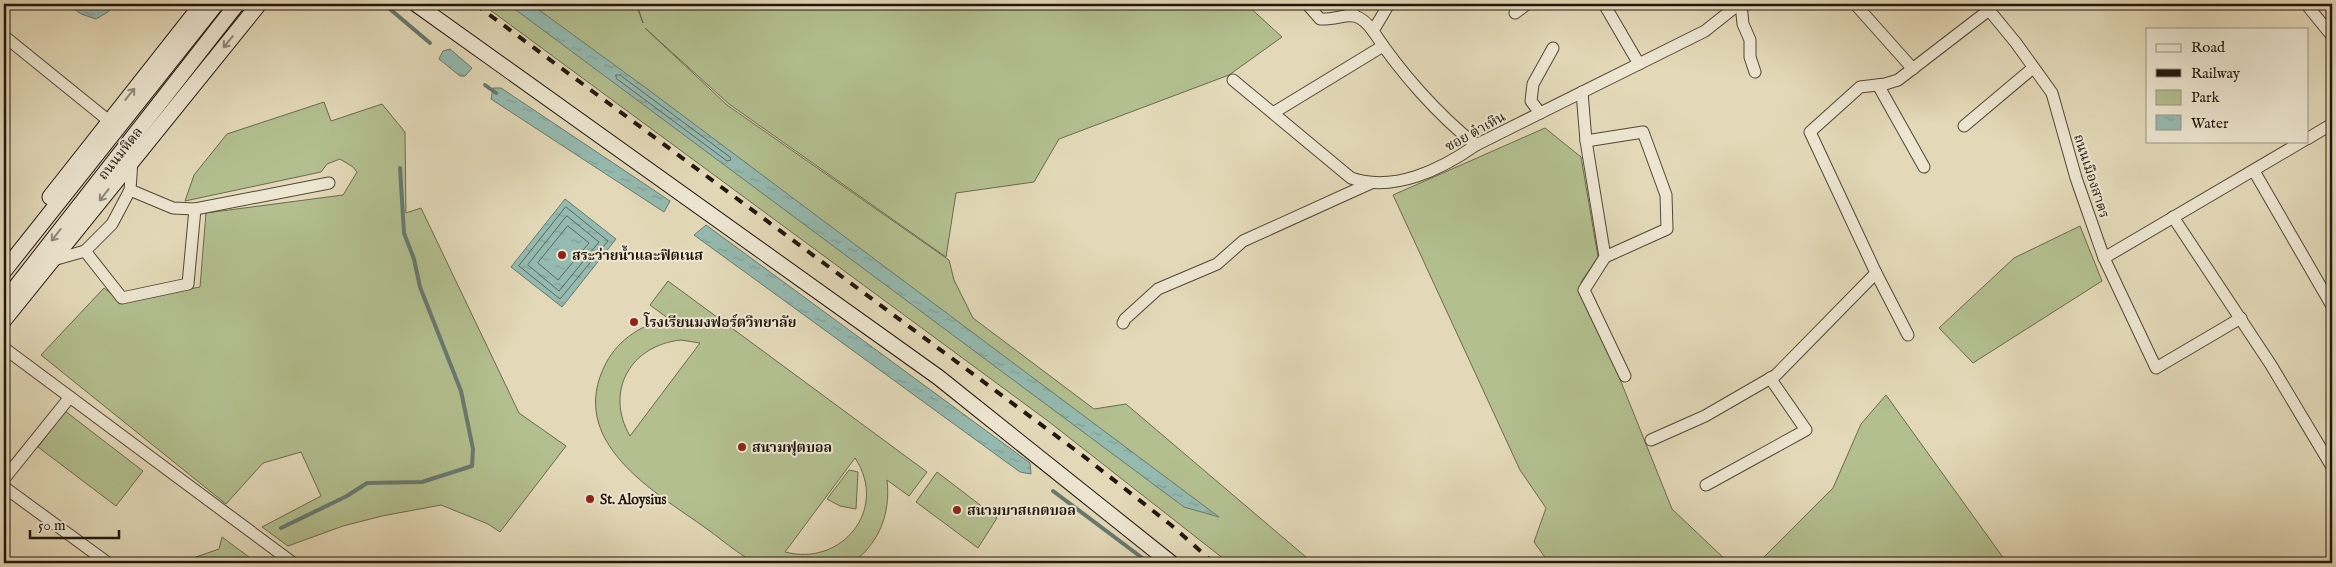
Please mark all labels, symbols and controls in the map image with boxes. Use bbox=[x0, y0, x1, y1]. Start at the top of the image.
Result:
legend bbox=[2146, 28, 2308, 142]
one-way arrow bbox=[223, 35, 234, 48]
text: Road bbox=[2191, 38, 2226, 57]
text: Railway bbox=[2191, 64, 2241, 83]
one-way arrow bbox=[124, 88, 135, 101]
text: Park bbox=[2191, 88, 2221, 107]
street label: ซอย ต๋าเหิน bbox=[1442, 108, 1509, 156]
text: Water bbox=[2191, 114, 2229, 133]
street label: ถนนมหิดล bbox=[95, 124, 147, 184]
street label: ถนนเมืองสาตร bbox=[2069, 132, 2113, 221]
one-way arrow bbox=[99, 188, 110, 201]
one-way arrow bbox=[50, 228, 61, 241]
place label: สระว่ายน้ำและฟิตเนส bbox=[572, 245, 703, 265]
marker: สระว่ายน้ำและฟิตเนส bbox=[556, 249, 568, 261]
place label: โรงเรียนมงฟอร์ตวิทยาลัย bbox=[643, 312, 796, 332]
marker: โรงเรียนมงฟอร์ตวิทยาลัย bbox=[628, 316, 640, 328]
place label: สนามฟุตบอล bbox=[752, 439, 832, 457]
marker: สนามฟุตบอล bbox=[736, 441, 748, 453]
place label: St. Aloysius bbox=[600, 491, 666, 509]
marker: St. Aloysius bbox=[584, 493, 596, 505]
place label: สนามบาสเกตบอล bbox=[967, 502, 1076, 520]
marker: สนามบาสเกตบอล bbox=[951, 504, 963, 516]
scale bar bbox=[30, 507, 119, 539]
text: 50 m bbox=[38, 516, 66, 535]

